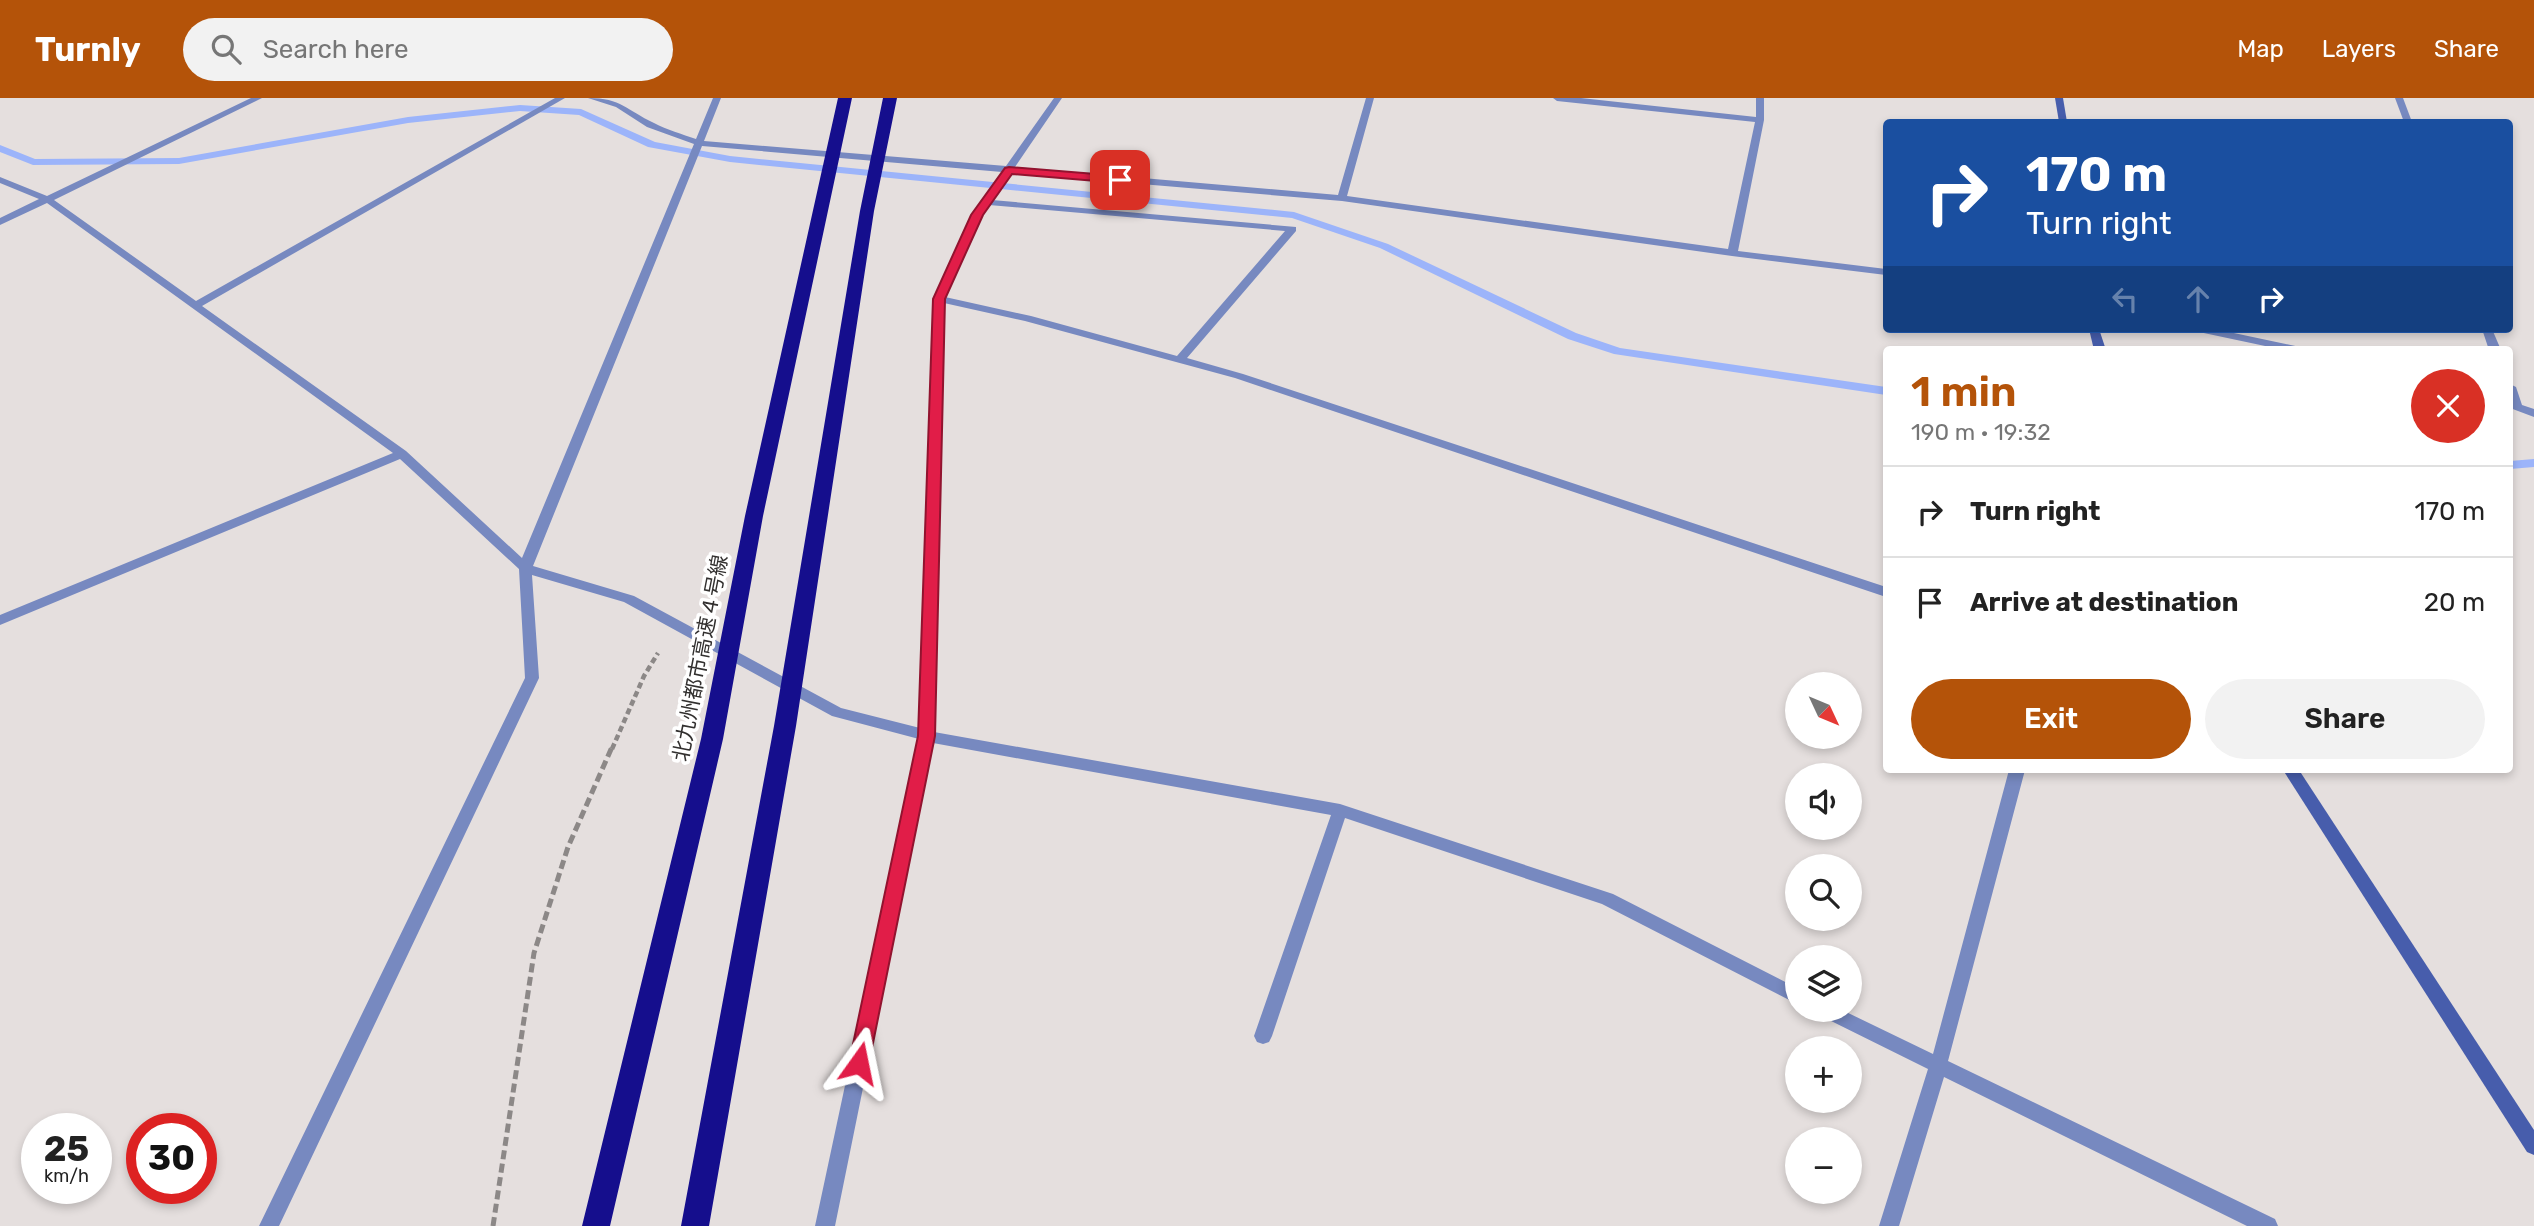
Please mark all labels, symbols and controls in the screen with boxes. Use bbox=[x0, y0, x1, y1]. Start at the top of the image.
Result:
search box bbox=[183, 18, 673, 81]
text: Turnly bbox=[35, 30, 141, 69]
icon: search bbox=[207, 30, 245, 68]
text: Search here bbox=[263, 34, 409, 65]
text: Map bbox=[2237, 35, 2284, 63]
text: Layers bbox=[2322, 35, 2396, 63]
text: Share bbox=[2434, 35, 2499, 63]
text: 170 m bbox=[2026, 145, 2167, 203]
icon: right bbox=[1911, 147, 2002, 238]
pin bbox=[1090, 150, 1150, 210]
icon: arrive bbox=[1101, 161, 1139, 199]
text: Turn right bbox=[2026, 204, 2171, 242]
icon: left bbox=[2106, 280, 2144, 318]
icon: ahead bbox=[2179, 280, 2217, 318]
icon: right bbox=[2252, 280, 2290, 318]
text: 1 min bbox=[1911, 367, 2017, 417]
button: close bbox=[2411, 369, 2485, 443]
text: 190 m · 19:32 bbox=[1911, 418, 2051, 446]
icon: right bbox=[1911, 493, 1949, 531]
text: Turn right bbox=[1970, 496, 2100, 527]
text: 170 m bbox=[2415, 496, 2485, 527]
street label: 北九州都市高速４号線 bbox=[668, 553, 732, 763]
icon: arrive bbox=[1911, 584, 1949, 622]
text: Arrive at destination bbox=[1970, 587, 2238, 618]
text: 20 m bbox=[2424, 587, 2485, 618]
north arrow bbox=[1785, 672, 1862, 749]
map controls bbox=[1785, 672, 1862, 1204]
button: Exit bbox=[1911, 679, 2191, 759]
button: Share bbox=[2205, 679, 2485, 759]
button: sound bbox=[1785, 763, 1862, 840]
button: search bbox=[1785, 854, 1862, 931]
button: layers bbox=[1785, 945, 1862, 1022]
position arrow bbox=[822, 1026, 896, 1100]
button: + bbox=[1785, 1036, 1862, 1113]
speed limit sign: 30 bbox=[126, 1113, 217, 1204]
button: − bbox=[1785, 1127, 1862, 1204]
text: 25 bbox=[44, 1128, 89, 1170]
text: km/h bbox=[44, 1165, 89, 1187]

